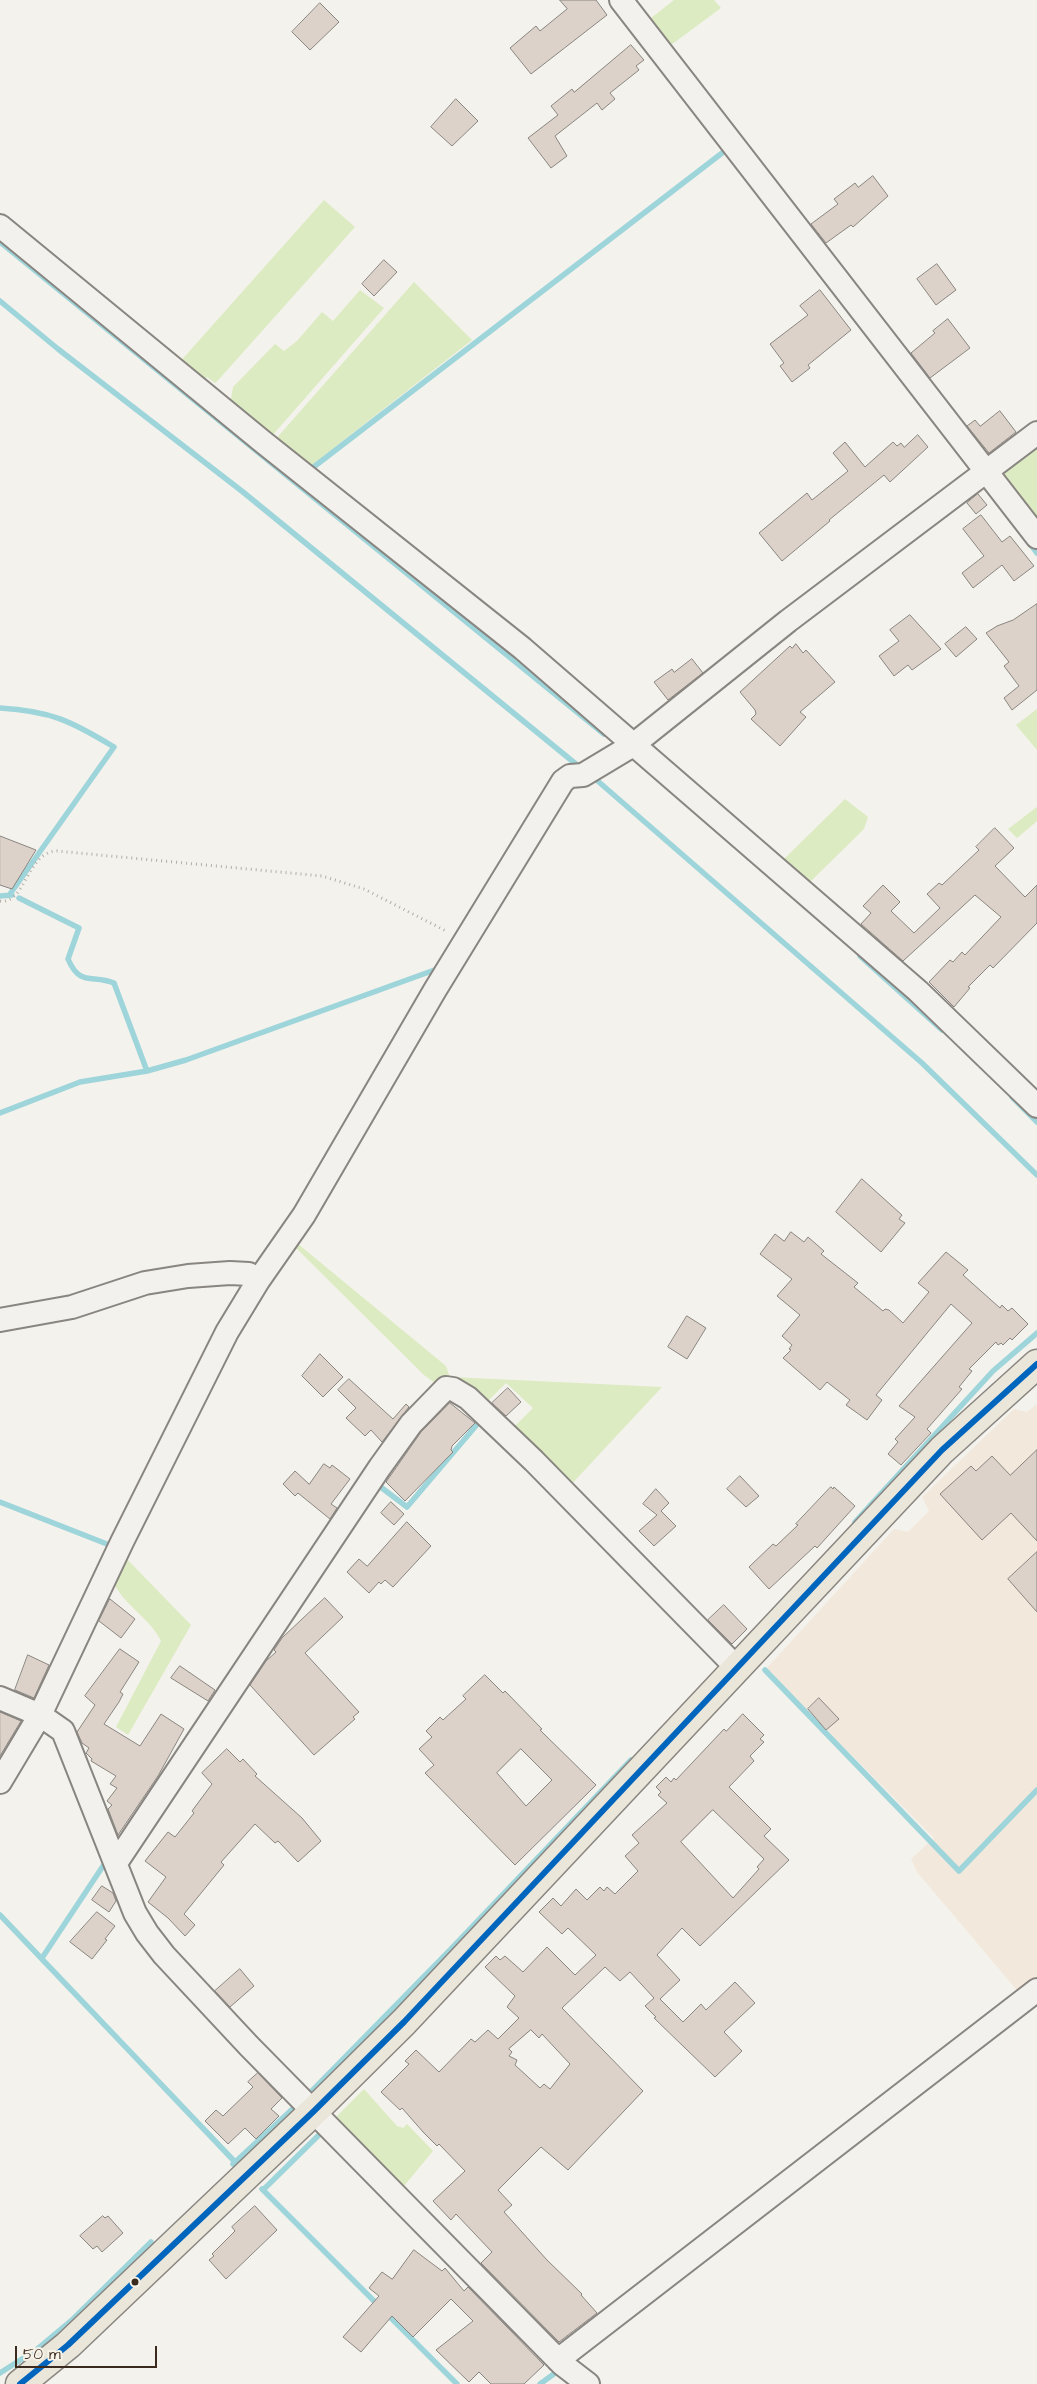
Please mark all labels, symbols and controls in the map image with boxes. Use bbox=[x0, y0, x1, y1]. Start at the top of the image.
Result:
unlabelled marker bbox=[130, 2277, 140, 2287]
scale bar bbox=[18, 2336, 160, 2368]
text: 50 m bbox=[23, 2344, 61, 2365]

